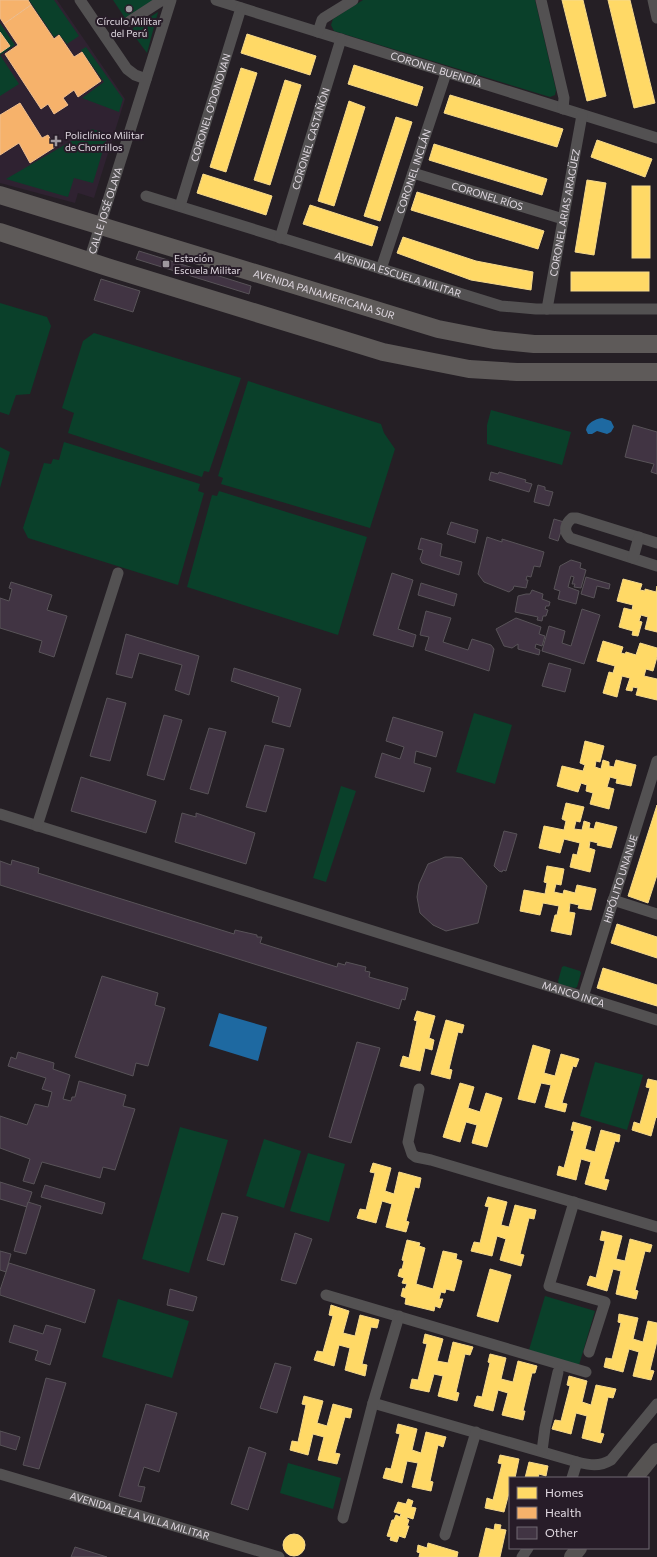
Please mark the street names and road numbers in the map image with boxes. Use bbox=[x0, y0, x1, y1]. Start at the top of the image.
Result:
street label: CORONEL BUENDÍA bbox=[389, 49, 484, 89]
street label: CORONEL O'DONOVAN bbox=[188, 52, 233, 163]
street label: CORONEL CASTAÑÓN bbox=[289, 86, 332, 191]
street label: CORONEL INCLÁN bbox=[394, 127, 433, 215]
street label: CORONEL ARIAS ARAGÜEZ bbox=[547, 147, 582, 277]
street label: CALLE JOSÉ OLAYA bbox=[86, 165, 124, 255]
street label: CORONEL RÍOS bbox=[450, 179, 525, 213]
street label: AVENIDA ESCUELA MILITAR bbox=[333, 249, 463, 299]
street label: AVENIDA PANAMERICANA SUR bbox=[252, 267, 397, 322]
street label: HIPÓLITO UNANUE bbox=[601, 833, 640, 924]
street label: MANCO INCA bbox=[541, 978, 606, 1009]
street label: AVENIDA DE LA VILLA MILITAR bbox=[69, 1489, 211, 1542]

